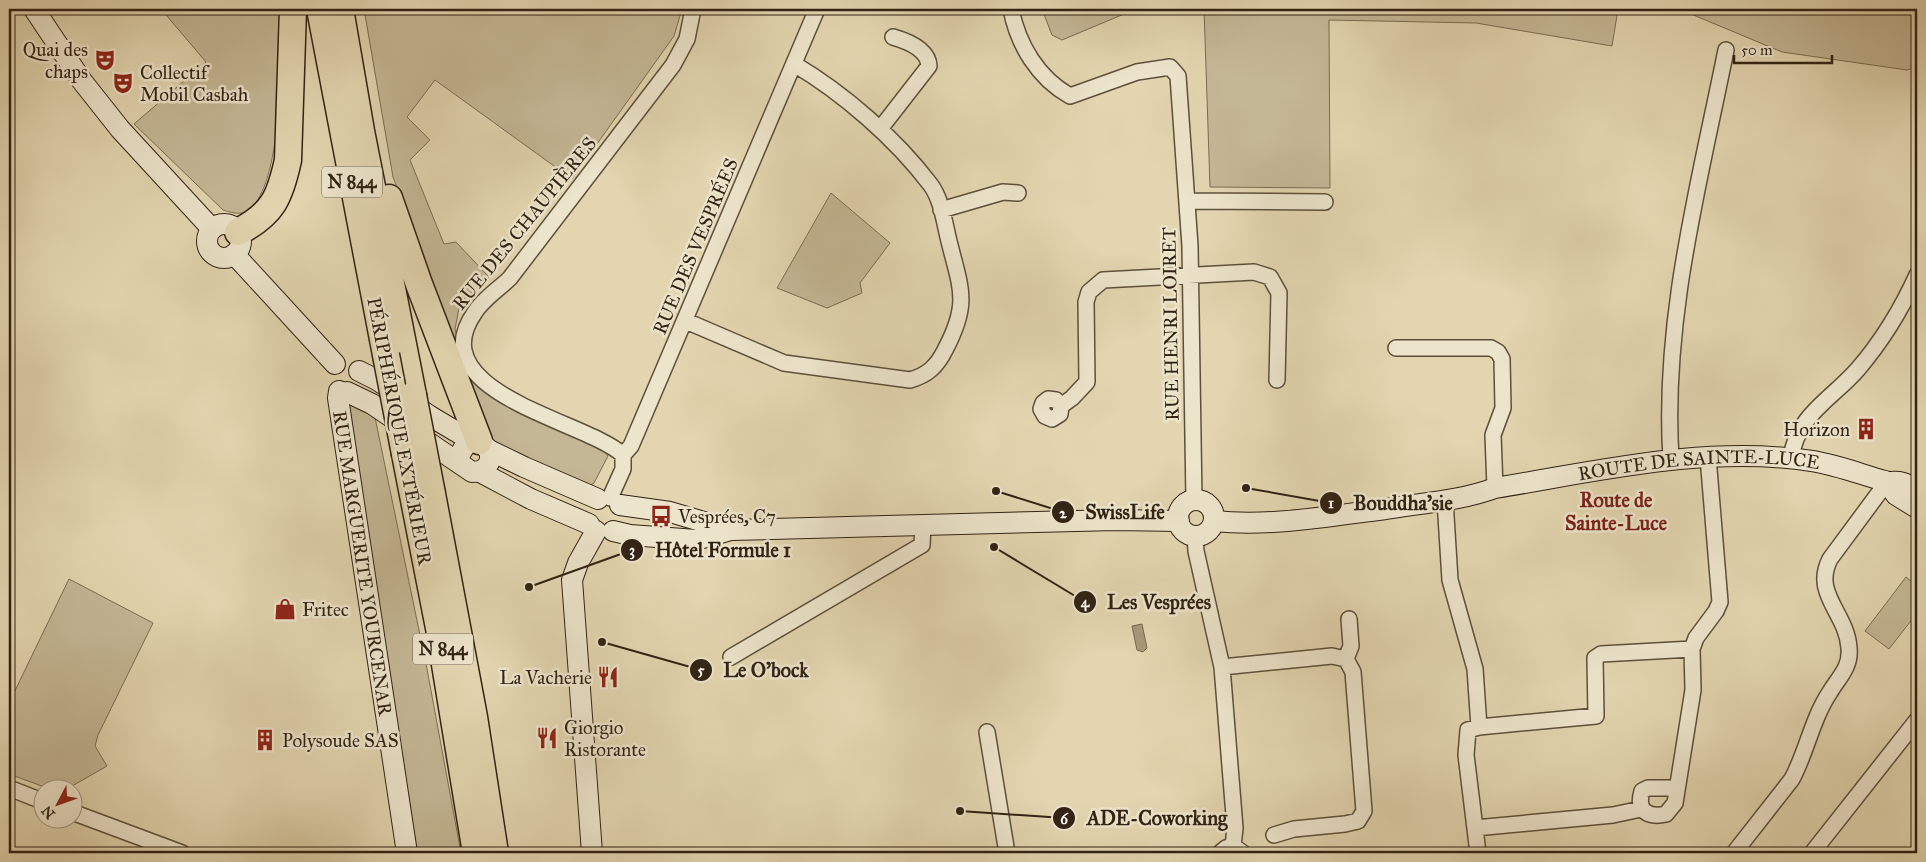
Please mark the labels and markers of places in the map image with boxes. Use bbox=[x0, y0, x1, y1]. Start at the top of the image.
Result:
place label: Quai des chaps bbox=[23, 38, 88, 83]
theatre icon: Quai des chaps bbox=[92, 47, 118, 73]
place label: Collectif Mobil Casbah bbox=[140, 61, 249, 106]
theatre icon: Collectif Mobil Casbah bbox=[110, 70, 136, 96]
building icon: Horizon bbox=[1853, 416, 1879, 442]
place label: Horizon bbox=[1783, 418, 1850, 441]
callout: Bouddha'sie bbox=[1318, 485, 1463, 520]
callout: SwissLife bbox=[1050, 495, 1175, 530]
bus stop icon: Vesprées, C7 bbox=[648, 503, 674, 529]
place label: Vesprées, C7 bbox=[677, 505, 776, 528]
callout: Hôtel Formule 1 bbox=[620, 532, 801, 567]
callout: Les Vesprées bbox=[1072, 585, 1221, 620]
shop icon: Fritec bbox=[272, 596, 298, 622]
place label: Fritec bbox=[302, 598, 349, 621]
callout: Le O'bock bbox=[689, 653, 819, 688]
restaurant icon: La Vacherie bbox=[595, 664, 621, 690]
place label: La Vacherie bbox=[499, 666, 592, 689]
place label: Giorgio Ristorante bbox=[564, 716, 646, 761]
restaurant icon: Giorgio Ristorante bbox=[534, 725, 560, 751]
building icon: Polysoude SAS bbox=[252, 727, 278, 753]
place label: Polysoude SAS bbox=[282, 729, 399, 752]
callout: ADE-Coworking bbox=[1051, 801, 1237, 836]

